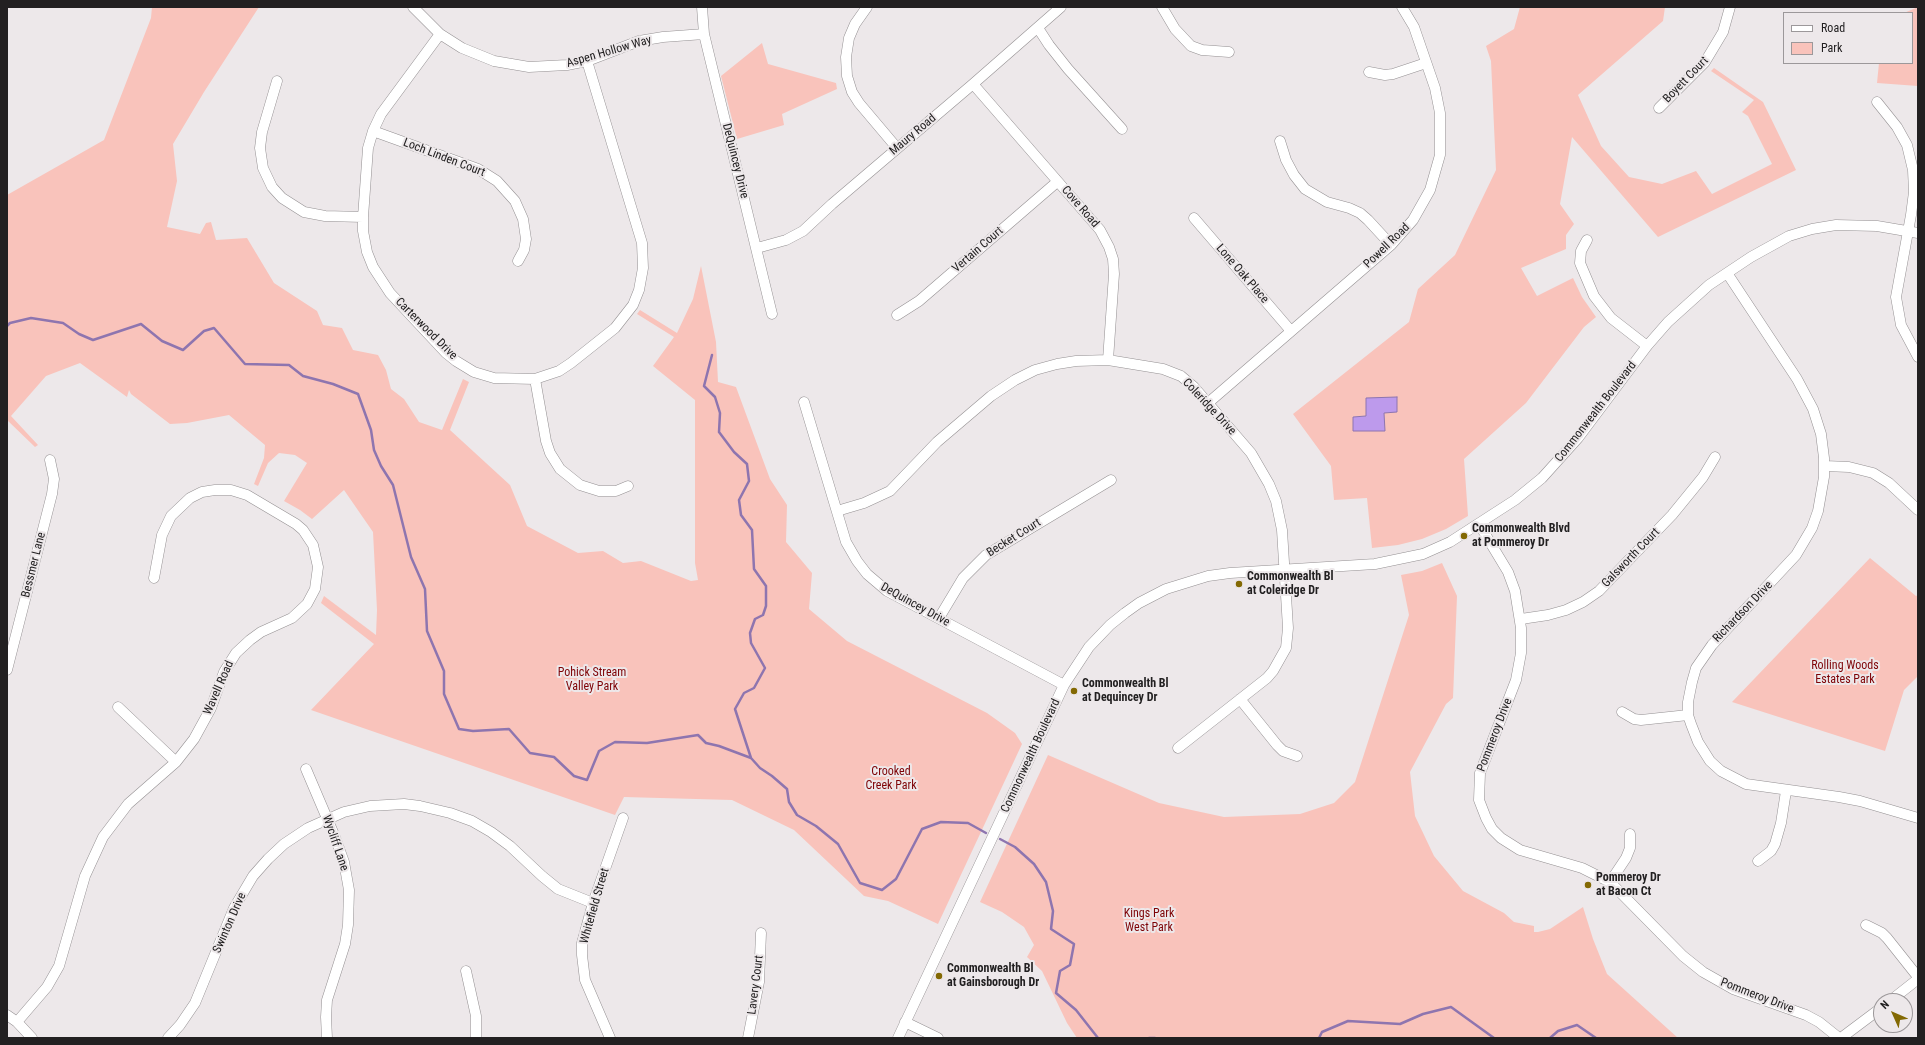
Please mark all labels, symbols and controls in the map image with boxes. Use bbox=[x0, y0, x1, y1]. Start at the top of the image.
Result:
legend bbox=[1783, 12, 1913, 64]
text: Road bbox=[1821, 21, 1845, 35]
street label: Aspen Hollow Way bbox=[565, 33, 653, 71]
text: Park bbox=[1821, 41, 1842, 55]
street label: Boyett Court bbox=[1660, 54, 1712, 106]
street label: Maury Road bbox=[887, 111, 939, 159]
street label: DeQuincey Drive bbox=[719, 122, 751, 200]
street label: Loch Linden Court bbox=[401, 136, 487, 180]
street label: Cove Road bbox=[1058, 183, 1102, 231]
street label: Powell Road bbox=[1361, 221, 1413, 271]
street label: Vertain Court bbox=[950, 224, 1006, 276]
street label: Lone Oak Place bbox=[1213, 242, 1271, 306]
street label: Carterwood Drive bbox=[392, 295, 460, 363]
street label: Commonwealth Boulevard bbox=[1552, 359, 1640, 465]
street label: Coleridge Drive bbox=[1179, 376, 1239, 438]
street label: Becket Court bbox=[984, 516, 1044, 560]
place label: Commonwealth Blvd at Pommeroy Dr bbox=[1472, 522, 1570, 550]
street label: Galsworth Court bbox=[1599, 525, 1663, 591]
street label: Bessmer Lane bbox=[19, 531, 49, 599]
marker: Commonwealth Blvd at Pommeroy Dr bbox=[1459, 531, 1469, 541]
place label: Commonwealth Bl at Coleridge Dr bbox=[1247, 570, 1334, 598]
street label: Richardson Drive bbox=[1710, 578, 1776, 646]
marker: Commonwealth Bl at Coleridge Dr bbox=[1234, 579, 1244, 589]
street label: DeQuincey Drive bbox=[878, 580, 952, 630]
street label: Wavell Road bbox=[201, 659, 237, 717]
park label: Rolling Woods Estates Park bbox=[1811, 659, 1879, 687]
park label: Pohick Stream Valley Park bbox=[558, 666, 626, 694]
place label: Commonwealth Bl at Dequincey Dr bbox=[1082, 677, 1169, 705]
marker: Commonwealth Bl at Dequincey Dr bbox=[1069, 686, 1079, 696]
street label: Pommeroy Drive bbox=[1474, 696, 1516, 774]
street label: Commonwealth Boulevard bbox=[998, 697, 1064, 815]
park label: Crooked Creek Park bbox=[865, 765, 917, 793]
street label: Wycliff Lane bbox=[319, 813, 351, 873]
street label: Whitefield Street bbox=[577, 867, 613, 945]
place label: Pommeroy Dr at Bacon Ct bbox=[1596, 871, 1661, 899]
marker: Pommeroy Dr at Bacon Ct bbox=[1583, 880, 1593, 890]
street label: Swinton Drive bbox=[210, 891, 250, 955]
park label: Kings Park West Park bbox=[1124, 907, 1174, 935]
street label: Lavery Court bbox=[745, 955, 767, 1015]
place label: Commonwealth Bl at Gainsborough Dr bbox=[947, 962, 1039, 990]
marker: Commonwealth Bl at Gainsborough Dr bbox=[934, 971, 944, 981]
street label: Pommeroy Drive bbox=[1718, 975, 1796, 1017]
north arrow bbox=[1873, 993, 1913, 1033]
text: N bbox=[1878, 998, 1892, 1012]

